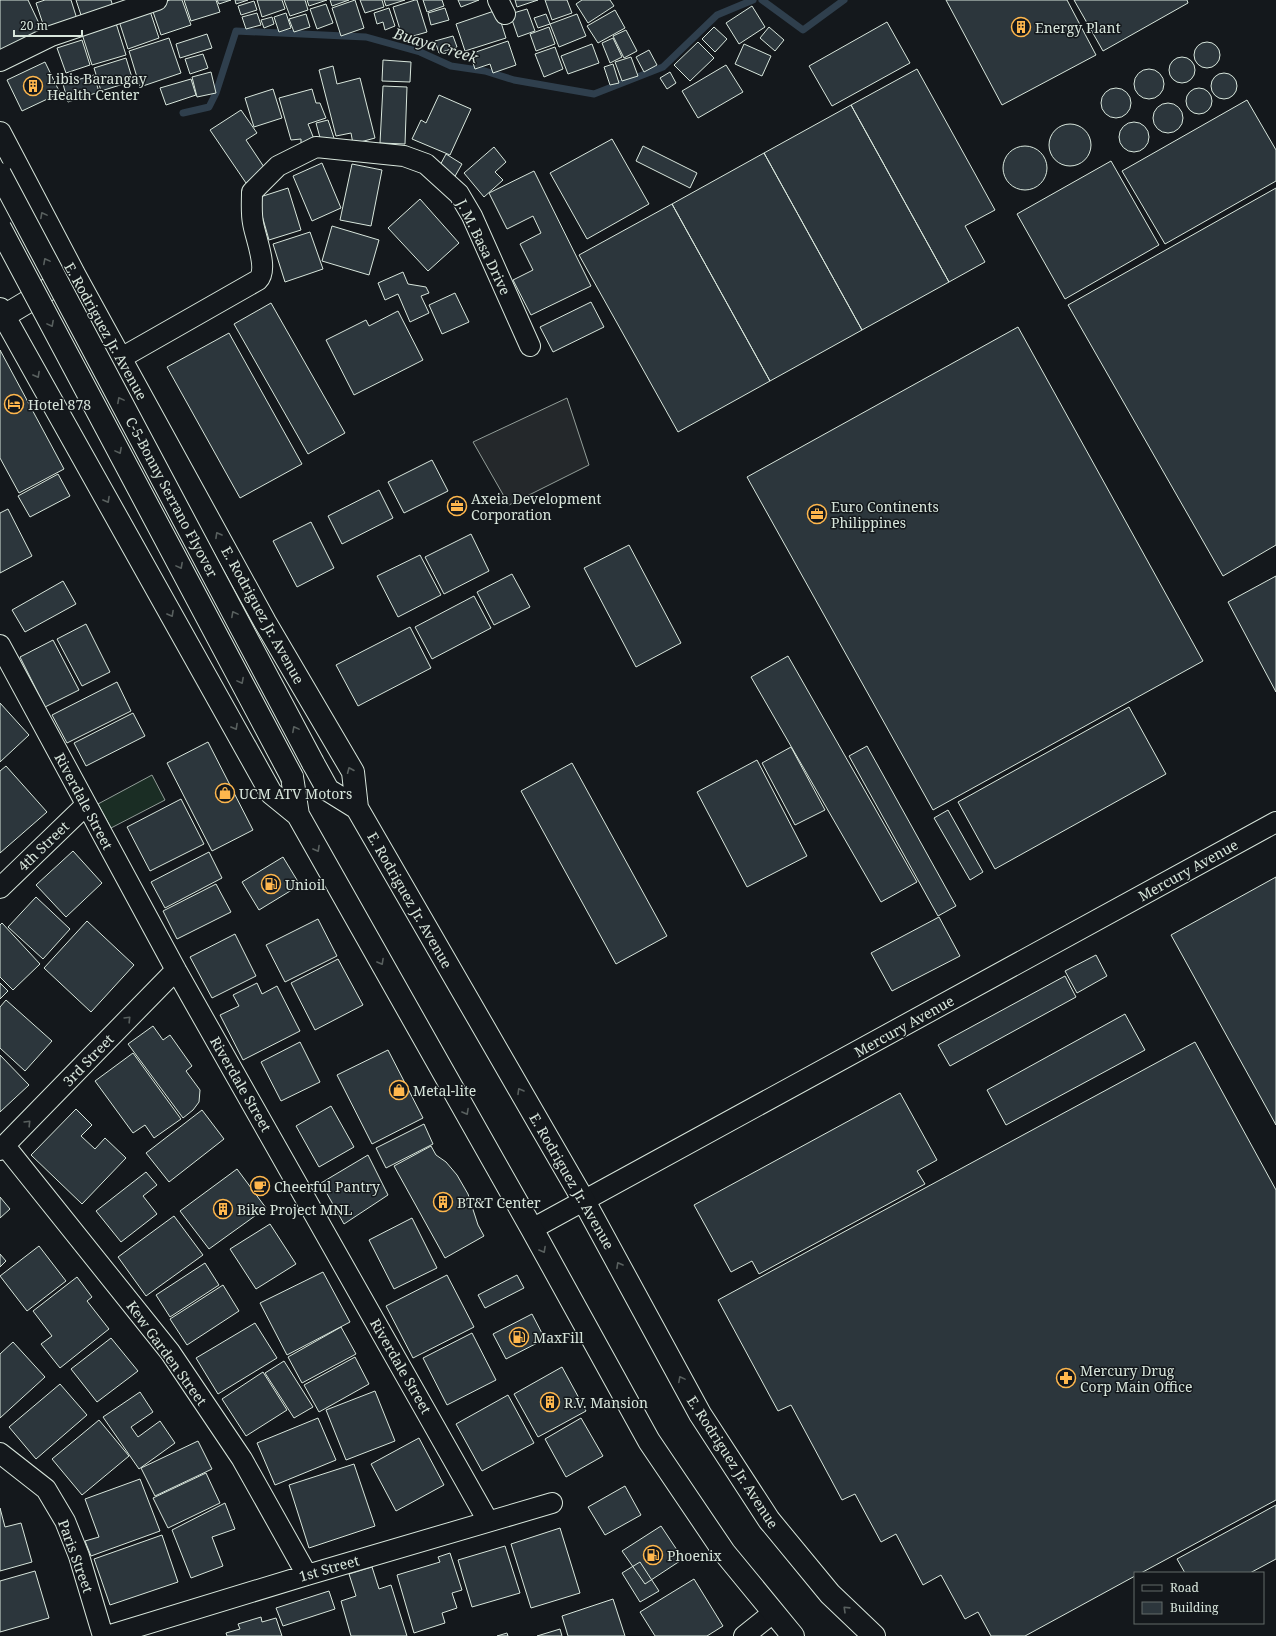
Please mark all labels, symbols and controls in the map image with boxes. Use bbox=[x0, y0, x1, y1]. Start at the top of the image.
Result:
scale bar bbox=[14, 12, 82, 38]
building icon: Energy Plant bbox=[1010, 16, 1032, 38]
text: 20 m bbox=[20, 17, 48, 34]
place label: Energy Plant bbox=[1035, 18, 1121, 37]
water label: Buaya Creek bbox=[390, 22, 481, 67]
place label: Libis Barangay Health Center bbox=[47, 69, 147, 104]
building icon: Libis Barangay Health Center bbox=[22, 75, 44, 97]
street label: J. M. Basa Drive bbox=[452, 195, 515, 298]
one-way arrow bbox=[40, 211, 48, 219]
one-way arrow bbox=[44, 258, 51, 265]
street label: E. Rodriguez Jr. Avenue bbox=[60, 259, 152, 403]
one-way arrow bbox=[47, 320, 54, 327]
one-way arrow bbox=[32, 371, 40, 378]
hotel icon: Hotel 878 bbox=[3, 393, 25, 415]
place label: Hotel 878 bbox=[28, 395, 91, 414]
one-way arrow bbox=[118, 397, 125, 404]
street label: C-5-Bonny Serrano Flyover bbox=[122, 413, 223, 581]
one-way arrow bbox=[114, 447, 122, 454]
place label: Axeia Development Corporation bbox=[471, 489, 601, 524]
office icon: Axeia Development Corporation bbox=[446, 495, 468, 517]
one-way arrow bbox=[103, 496, 110, 504]
place label: Euro Continents Philippines bbox=[831, 497, 939, 532]
office icon: Euro Continents Philippines bbox=[806, 503, 828, 525]
one-way arrow bbox=[215, 532, 222, 539]
street label: E. Rodriguez Jr. Avenue bbox=[217, 543, 309, 687]
one-way arrow bbox=[175, 562, 183, 569]
one-way arrow bbox=[166, 610, 174, 617]
one-way arrow bbox=[231, 611, 239, 618]
one-way arrow bbox=[236, 676, 244, 684]
one-way arrow bbox=[230, 723, 237, 730]
one-way arrow bbox=[292, 726, 300, 733]
street label: Riverdale Street bbox=[51, 749, 118, 853]
one-way arrow bbox=[347, 767, 355, 774]
shop icon: UCM ATV Motors bbox=[214, 782, 236, 804]
place label: UCM ATV Motors bbox=[239, 784, 352, 803]
street label: 4th Street bbox=[13, 817, 73, 875]
street label: E. Rodriguez Jr. Avenue bbox=[363, 828, 457, 972]
street label: Mercury Avenue bbox=[1135, 835, 1241, 905]
one-way arrow bbox=[313, 845, 320, 852]
fuel station icon: Unioil bbox=[260, 873, 282, 895]
place label: Unioil bbox=[285, 875, 326, 894]
one-way arrow bbox=[377, 958, 384, 966]
street label: Mercury Avenue bbox=[851, 991, 957, 1061]
one-way arrow bbox=[123, 1016, 131, 1024]
street label: 3rd Street bbox=[58, 1030, 118, 1090]
street label: Riverdale Street bbox=[206, 1033, 276, 1135]
shop icon: Metal-lite bbox=[388, 1079, 410, 1101]
place label: Metal-lite bbox=[413, 1081, 476, 1100]
one-way arrow bbox=[518, 1088, 525, 1095]
one-way arrow bbox=[461, 1108, 468, 1115]
street label: E. Rodriguez Jr. Avenue bbox=[525, 1109, 619, 1253]
one-way arrow bbox=[23, 1120, 31, 1128]
cafe icon: Cheerful Pantry bbox=[249, 1175, 271, 1197]
place label: Cheerful Pantry bbox=[274, 1177, 380, 1196]
building icon: BT&T Center bbox=[432, 1191, 454, 1213]
place label: BT&T Center bbox=[457, 1193, 541, 1212]
building icon: Bike Project MNL bbox=[212, 1198, 234, 1220]
place label: Bike Project MNL bbox=[237, 1200, 353, 1219]
one-way arrow bbox=[539, 1246, 546, 1253]
one-way arrow bbox=[616, 1262, 624, 1269]
street label: Kew Garden Street bbox=[123, 1297, 211, 1409]
street label: Riverdale Street bbox=[366, 1315, 436, 1417]
fuel station icon: MaxFill bbox=[508, 1326, 530, 1348]
place label: MaxFill bbox=[533, 1328, 584, 1347]
place label: Mercury Drug Corp Main Office bbox=[1080, 1361, 1192, 1396]
pharmacy icon: Mercury Drug Corp Main Office bbox=[1055, 1367, 1077, 1389]
one-way arrow bbox=[678, 1376, 686, 1383]
building icon: R.V. Mansion bbox=[539, 1391, 561, 1413]
street label: E. Rodriguez Jr. Avenue bbox=[683, 1392, 783, 1532]
place label: R.V. Mansion bbox=[564, 1393, 648, 1412]
street label: Paris Street bbox=[54, 1517, 98, 1595]
fuel station icon: Phoenix bbox=[642, 1544, 664, 1566]
place label: Phoenix bbox=[667, 1546, 722, 1565]
street label: 1st Street bbox=[297, 1550, 361, 1586]
legend bbox=[1134, 1572, 1264, 1624]
text: Road bbox=[1170, 1579, 1200, 1596]
text: Building bbox=[1170, 1599, 1219, 1616]
one-way arrow bbox=[843, 1606, 851, 1614]

